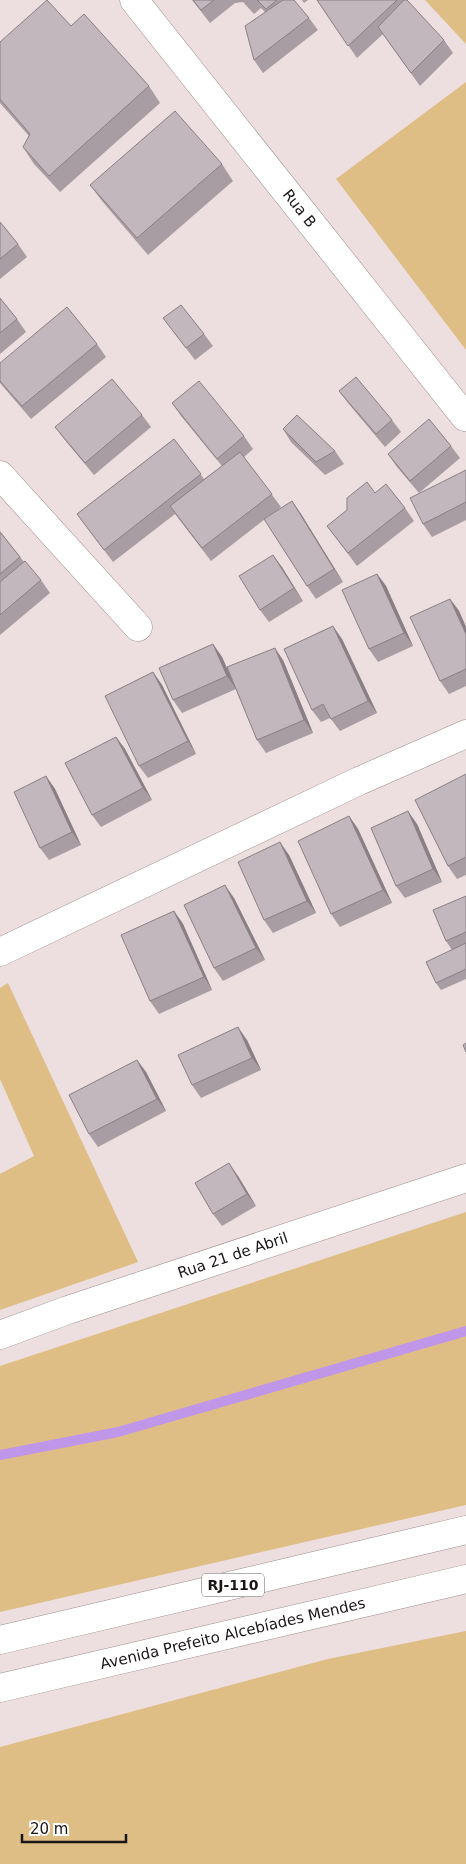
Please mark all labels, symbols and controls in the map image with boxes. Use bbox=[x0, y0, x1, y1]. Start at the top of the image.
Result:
street label: Rua B bbox=[279, 186, 320, 231]
street label: Rua 21 de Abril bbox=[175, 1229, 290, 1282]
road number: RJ-110 bbox=[202, 1574, 264, 1596]
street label: Avenida Prefeito Alcebíades Mendes bbox=[98, 1594, 367, 1673]
scale bar bbox=[22, 1812, 126, 1844]
text: 20 m bbox=[30, 1820, 68, 1838]

